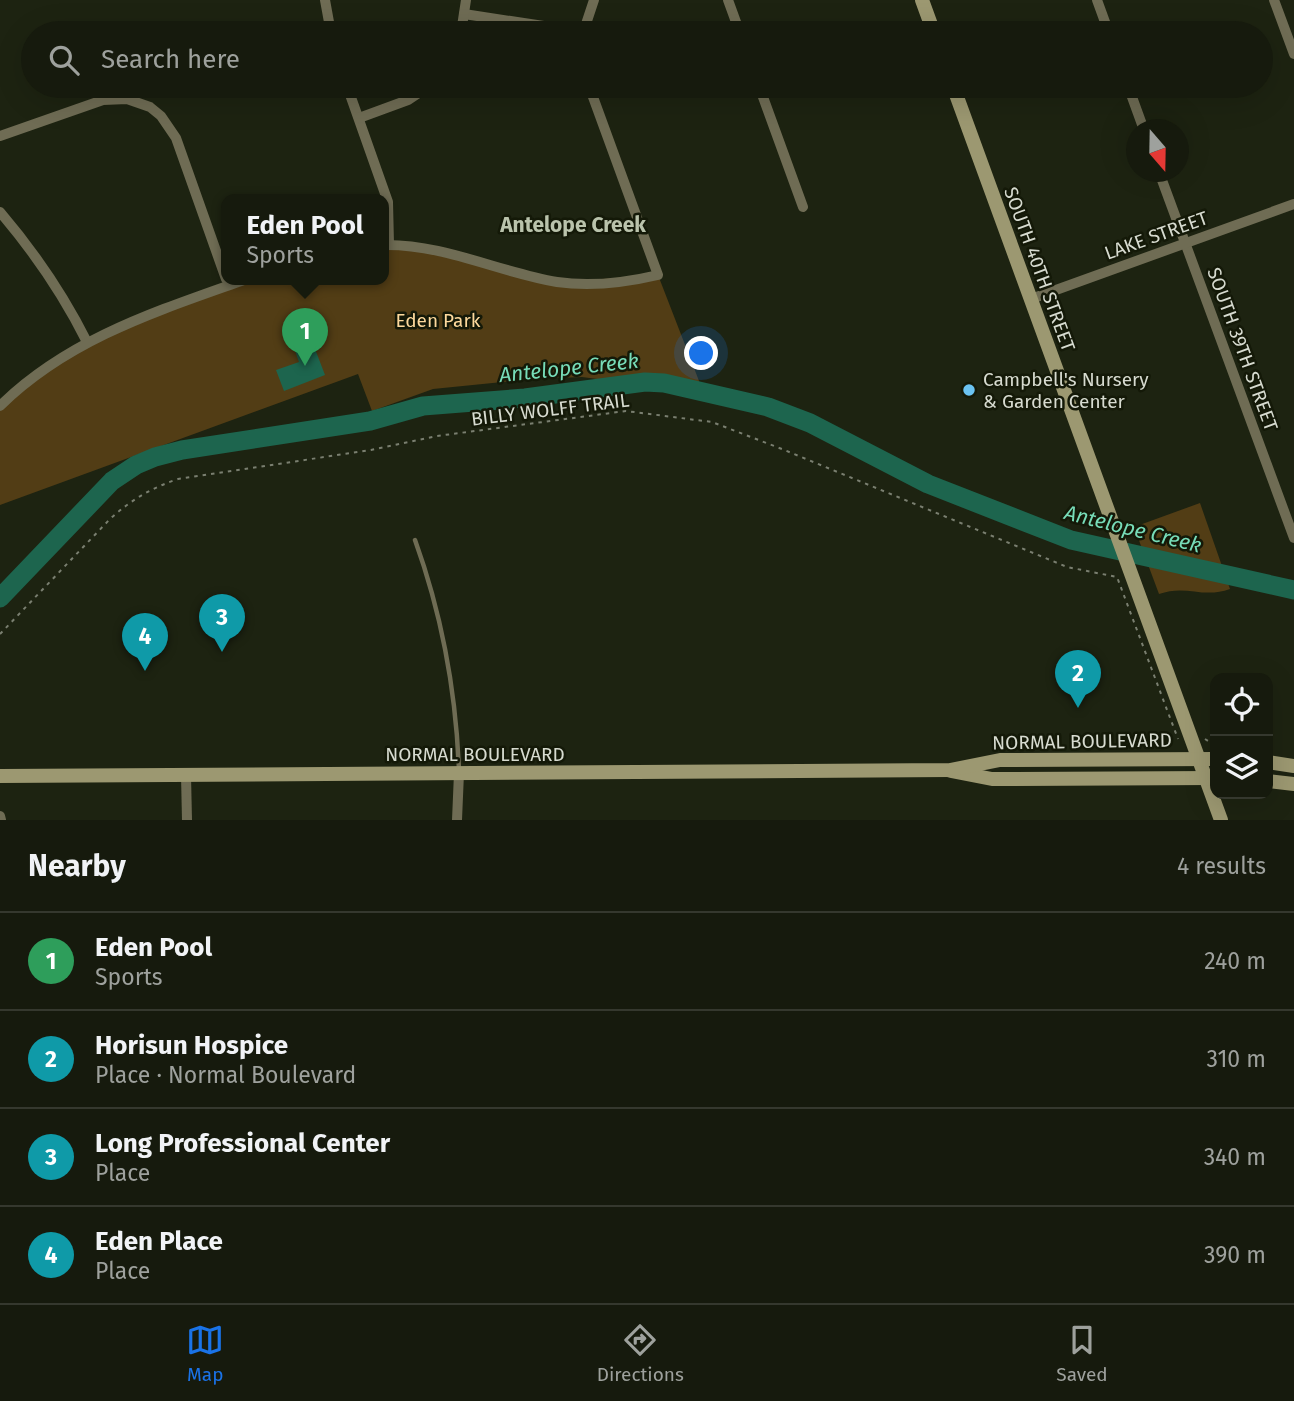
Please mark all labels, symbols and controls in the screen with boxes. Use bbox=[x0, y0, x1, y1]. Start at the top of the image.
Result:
search box bbox=[21, 21, 1273, 98]
icon: search bbox=[45, 41, 83, 79]
text: Search here bbox=[101, 44, 240, 75]
north arrow bbox=[1126, 119, 1189, 182]
street label: SOUTH 40TH STREET bbox=[999, 184, 1080, 355]
popup bbox=[221, 194, 389, 285]
street label: LAKE STREET bbox=[1101, 206, 1211, 265]
text: Eden Pool bbox=[246, 210, 364, 241]
district label: Antelope Creek bbox=[499, 212, 646, 238]
text: Sports bbox=[246, 241, 314, 269]
street label: SOUTH 39TH STREET bbox=[1202, 264, 1283, 434]
pin: 1 bbox=[282, 308, 328, 366]
park label: Eden Park bbox=[395, 309, 481, 332]
your location bbox=[684, 336, 718, 370]
water label: Antelope Creek bbox=[497, 348, 640, 388]
place label: Campbell's Nursery & Garden Center bbox=[983, 368, 1149, 413]
marker: Campbell's Nursery & Garden Center bbox=[961, 382, 977, 398]
street label: BILLY WOLFF TRAIL bbox=[470, 388, 631, 431]
water label: Antelope Creek bbox=[1061, 499, 1204, 559]
pin: 3 bbox=[199, 594, 245, 652]
pin: 4 bbox=[122, 613, 168, 671]
pin: 2 bbox=[1055, 650, 1101, 708]
map controls bbox=[1210, 673, 1273, 799]
button: locate bbox=[1210, 673, 1273, 736]
street label: NORMAL BOULEVARD bbox=[992, 728, 1172, 755]
button: layers bbox=[1210, 736, 1273, 799]
street label: NORMAL BOULEVARD bbox=[385, 743, 565, 766]
text: Nearby bbox=[28, 848, 126, 884]
text: 4 results bbox=[1177, 852, 1266, 880]
text: Eden Pool bbox=[95, 932, 212, 963]
text: 1 bbox=[46, 947, 56, 975]
text: 240 m bbox=[1204, 947, 1266, 975]
text: Sports bbox=[95, 963, 163, 991]
text: Horisun Hospice bbox=[95, 1030, 288, 1061]
text: 2 bbox=[45, 1045, 57, 1073]
text: 310 m bbox=[1206, 1045, 1266, 1073]
text: Place · Normal Boulevard bbox=[95, 1061, 356, 1089]
text: Long Professional Center bbox=[95, 1128, 390, 1159]
text: 3 bbox=[45, 1143, 57, 1171]
text: 340 m bbox=[1204, 1143, 1266, 1171]
text: Place bbox=[95, 1159, 150, 1187]
text: Eden Place bbox=[95, 1226, 223, 1257]
text: 4 bbox=[45, 1241, 58, 1269]
text: 390 m bbox=[1204, 1241, 1266, 1269]
text: Place bbox=[95, 1257, 150, 1285]
tab: Map bbox=[186, 1321, 224, 1386]
tab: Directions bbox=[597, 1321, 684, 1386]
tab: Saved bbox=[1056, 1321, 1108, 1386]

